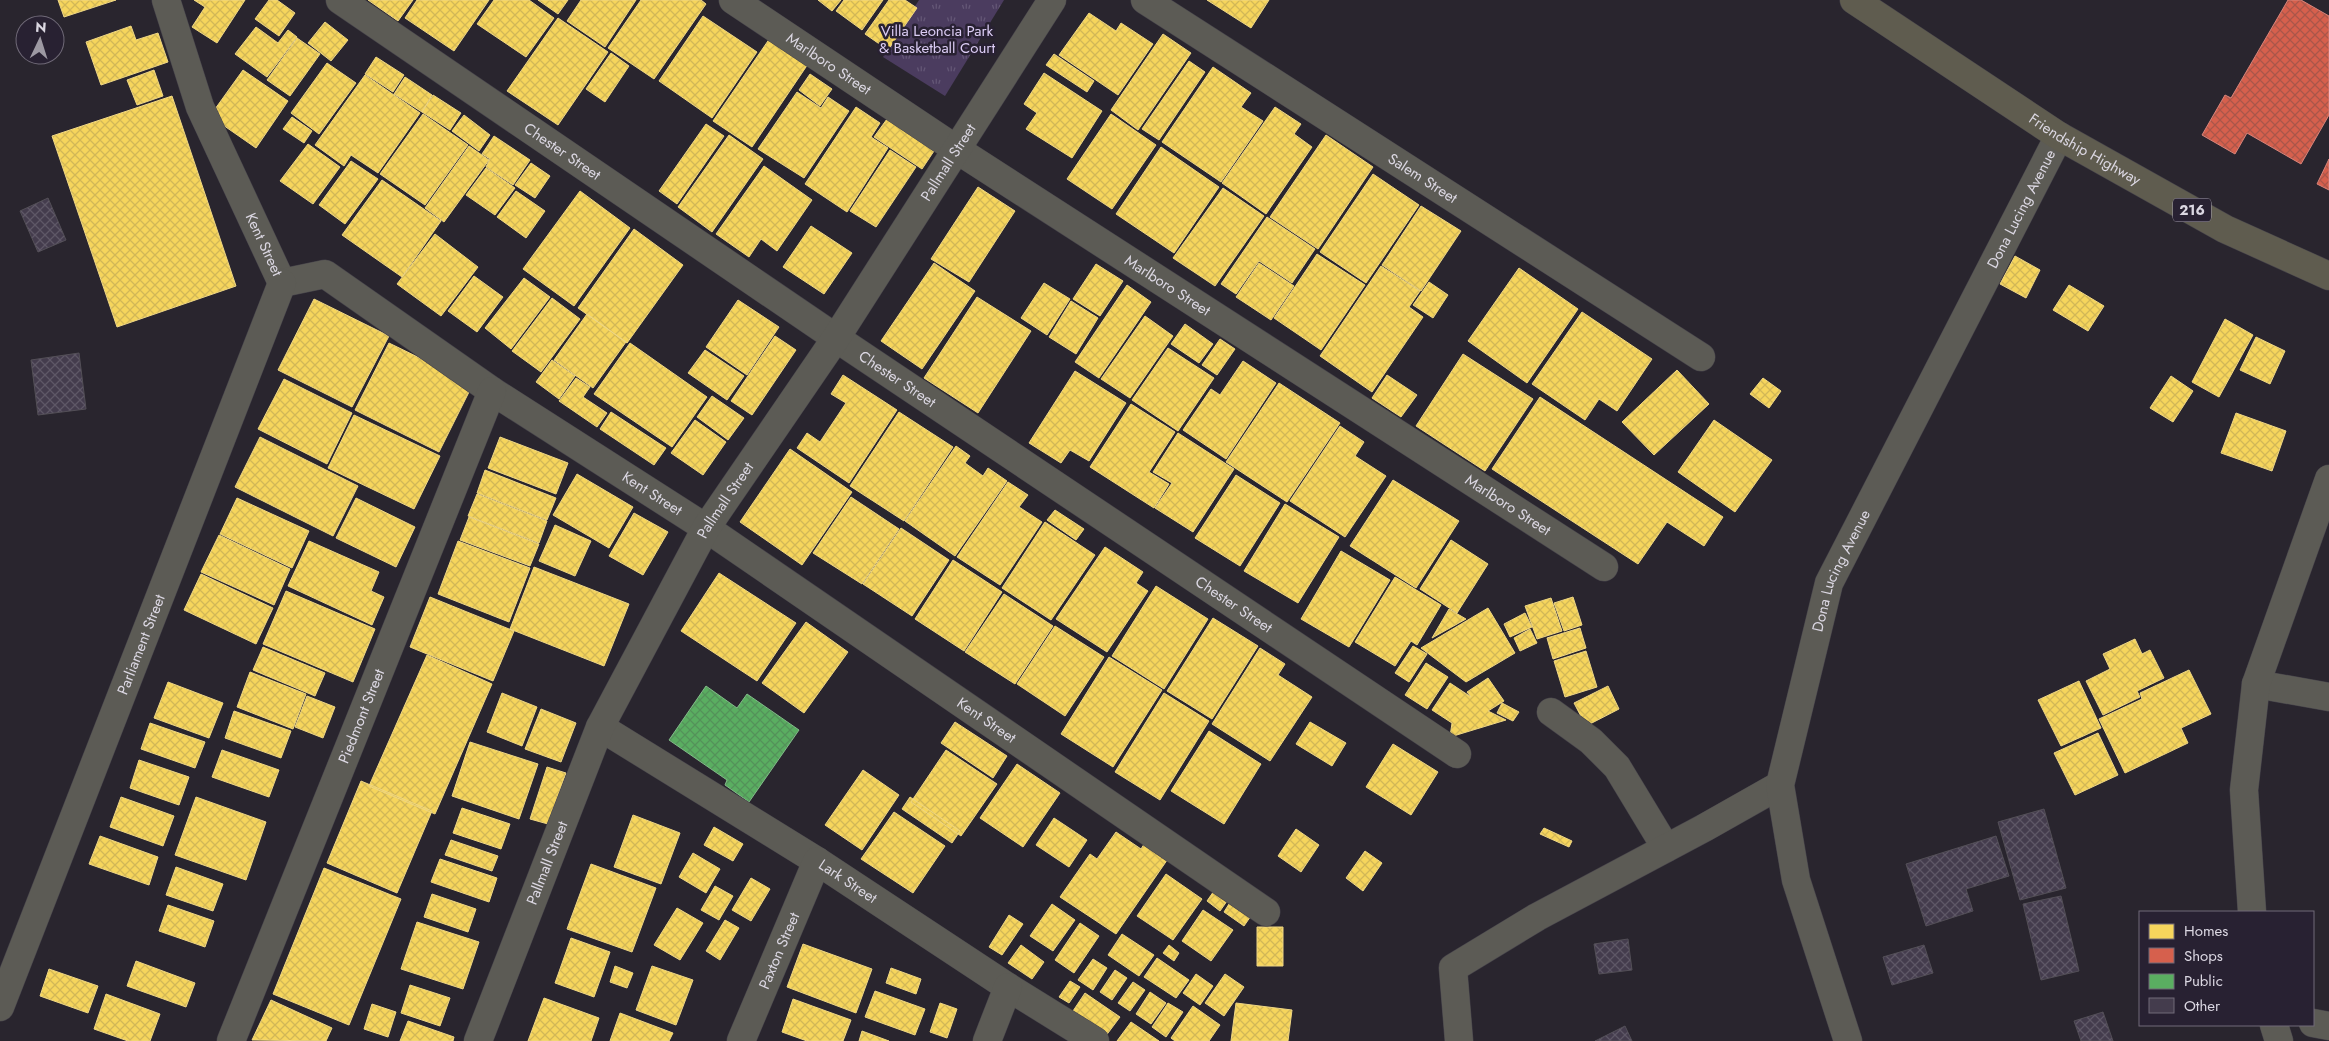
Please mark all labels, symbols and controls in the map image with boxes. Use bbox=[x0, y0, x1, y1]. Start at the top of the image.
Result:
north arrow bbox=[15, 15, 65, 65]
text: N bbox=[35, 17, 47, 37]
park label: Villa Leoncia Park & Basketball Court bbox=[879, 20, 995, 59]
street label: Marlboro Street bbox=[782, 27, 876, 101]
street label: Friendship Highway bbox=[2024, 108, 2145, 191]
street label: Chester Street bbox=[519, 117, 606, 186]
street label: Pallmall Street bbox=[915, 119, 981, 205]
street label: Dona Lucing Avenue bbox=[1982, 145, 2061, 272]
street label: Salem Street bbox=[1384, 148, 1462, 209]
road number: 216 bbox=[2173, 198, 2211, 222]
street label: Kent Street bbox=[240, 209, 288, 280]
street label: Marlboro Street bbox=[1120, 250, 1215, 322]
street label: Chester Street bbox=[854, 345, 941, 413]
street label: Pallmall Street bbox=[691, 457, 759, 542]
street label: Kent Street bbox=[618, 466, 687, 521]
street label: Marlboro Street bbox=[1461, 469, 1555, 541]
street label: Dona Lucing Avenue bbox=[1807, 506, 1876, 634]
street label: Chester Street bbox=[1191, 571, 1277, 639]
street label: Parliament Street bbox=[112, 591, 171, 698]
street label: Piedmont Street bbox=[333, 665, 390, 767]
street label: Kent Street bbox=[952, 692, 1021, 749]
street label: Pallmall Street bbox=[521, 818, 574, 908]
street label: Lark Street bbox=[814, 854, 882, 909]
street label: Paxton Street bbox=[753, 909, 805, 992]
legend bbox=[2139, 911, 2314, 1026]
text: Homes bbox=[2184, 920, 2228, 942]
text: Shops bbox=[2184, 945, 2223, 967]
text: Public bbox=[2184, 970, 2223, 992]
text: Other bbox=[2184, 995, 2221, 1017]

